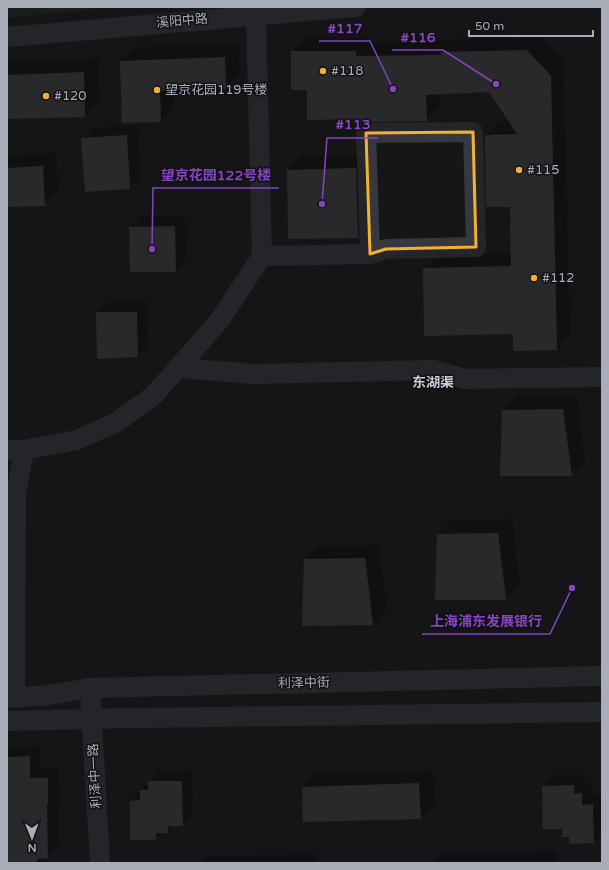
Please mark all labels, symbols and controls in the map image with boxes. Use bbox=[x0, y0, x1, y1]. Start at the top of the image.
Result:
street label: 溪阳中路 bbox=[155, 11, 209, 31]
scale bar bbox=[469, 12, 593, 38]
callout: #117 bbox=[319, 15, 370, 41]
text: 50 m bbox=[475, 19, 504, 33]
text: #117 bbox=[328, 20, 363, 37]
callout: #116 bbox=[392, 24, 443, 50]
text: #116 bbox=[401, 29, 436, 46]
place label: #118 bbox=[331, 63, 363, 79]
marker: #118 bbox=[318, 66, 328, 76]
place label: 望京花园119号楼 bbox=[165, 82, 268, 98]
marker: 望京花园119号楼 bbox=[152, 85, 162, 95]
place label: #120 bbox=[54, 88, 86, 104]
marker: #120 bbox=[41, 91, 51, 101]
callout: #113 bbox=[327, 112, 378, 138]
text: #113 bbox=[336, 116, 371, 133]
callout: 望京花园122号楼 bbox=[153, 162, 279, 188]
place label: #115 bbox=[527, 162, 559, 178]
marker: #115 bbox=[514, 165, 524, 175]
text: 望京花园122号楼 bbox=[161, 167, 271, 184]
place label: #112 bbox=[542, 270, 574, 286]
marker: #112 bbox=[529, 273, 539, 283]
district label: 东湖渠 bbox=[412, 374, 454, 391]
callout: 上海浦东发展银行 bbox=[422, 608, 550, 634]
text: 上海浦东发展银行 bbox=[430, 613, 542, 630]
street label: 利泽中街 bbox=[278, 675, 330, 691]
street label: 利泽中一路 bbox=[85, 743, 105, 809]
north arrow bbox=[12, 818, 52, 858]
text: N bbox=[28, 841, 37, 854]

